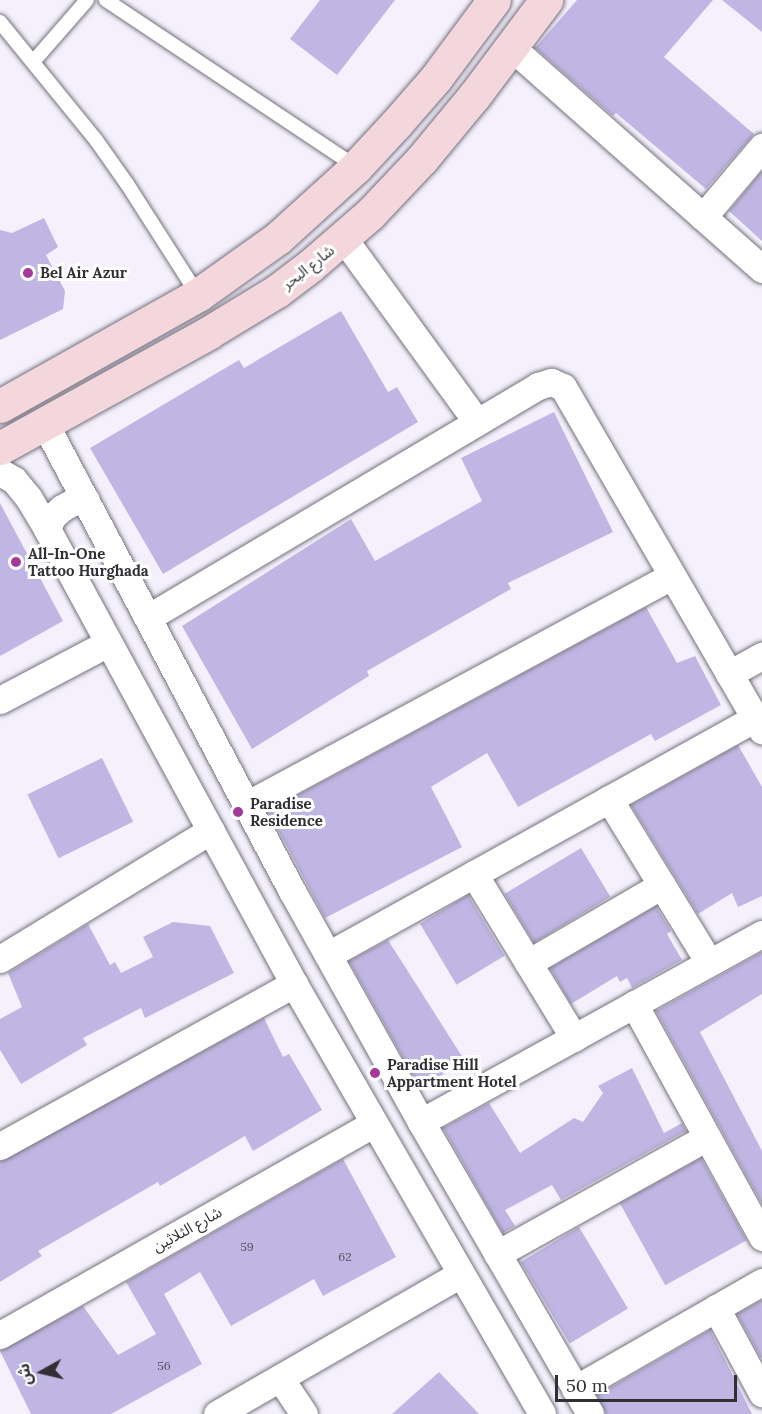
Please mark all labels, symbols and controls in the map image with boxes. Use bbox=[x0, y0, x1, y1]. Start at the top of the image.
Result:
street label: شارع البحر bbox=[278, 241, 338, 293]
place label: Bel Air Azur bbox=[40, 264, 127, 282]
marker: Bel Air Azur bbox=[21, 266, 35, 280]
place label: All-In-One Tattoo Hurghada bbox=[28, 544, 149, 579]
marker: All-In-One Tattoo Hurghada bbox=[9, 555, 23, 569]
place label: Paradise Residence bbox=[250, 794, 323, 829]
marker: Paradise Residence bbox=[231, 805, 245, 819]
place label: Paradise Hill Appartment Hotel bbox=[387, 1055, 517, 1090]
marker: Paradise Hill Appartment Hotel bbox=[368, 1066, 382, 1080]
street label: شارع الثلاثين bbox=[149, 1203, 225, 1255]
house number: 59 bbox=[240, 1240, 254, 1254]
house number: 62 bbox=[338, 1250, 352, 1264]
north arrow bbox=[12, 1342, 72, 1402]
house number: 56 bbox=[157, 1359, 171, 1373]
text: ش bbox=[13, 1362, 36, 1387]
scale bar bbox=[558, 1363, 740, 1401]
text: 50 m bbox=[566, 1374, 608, 1397]

